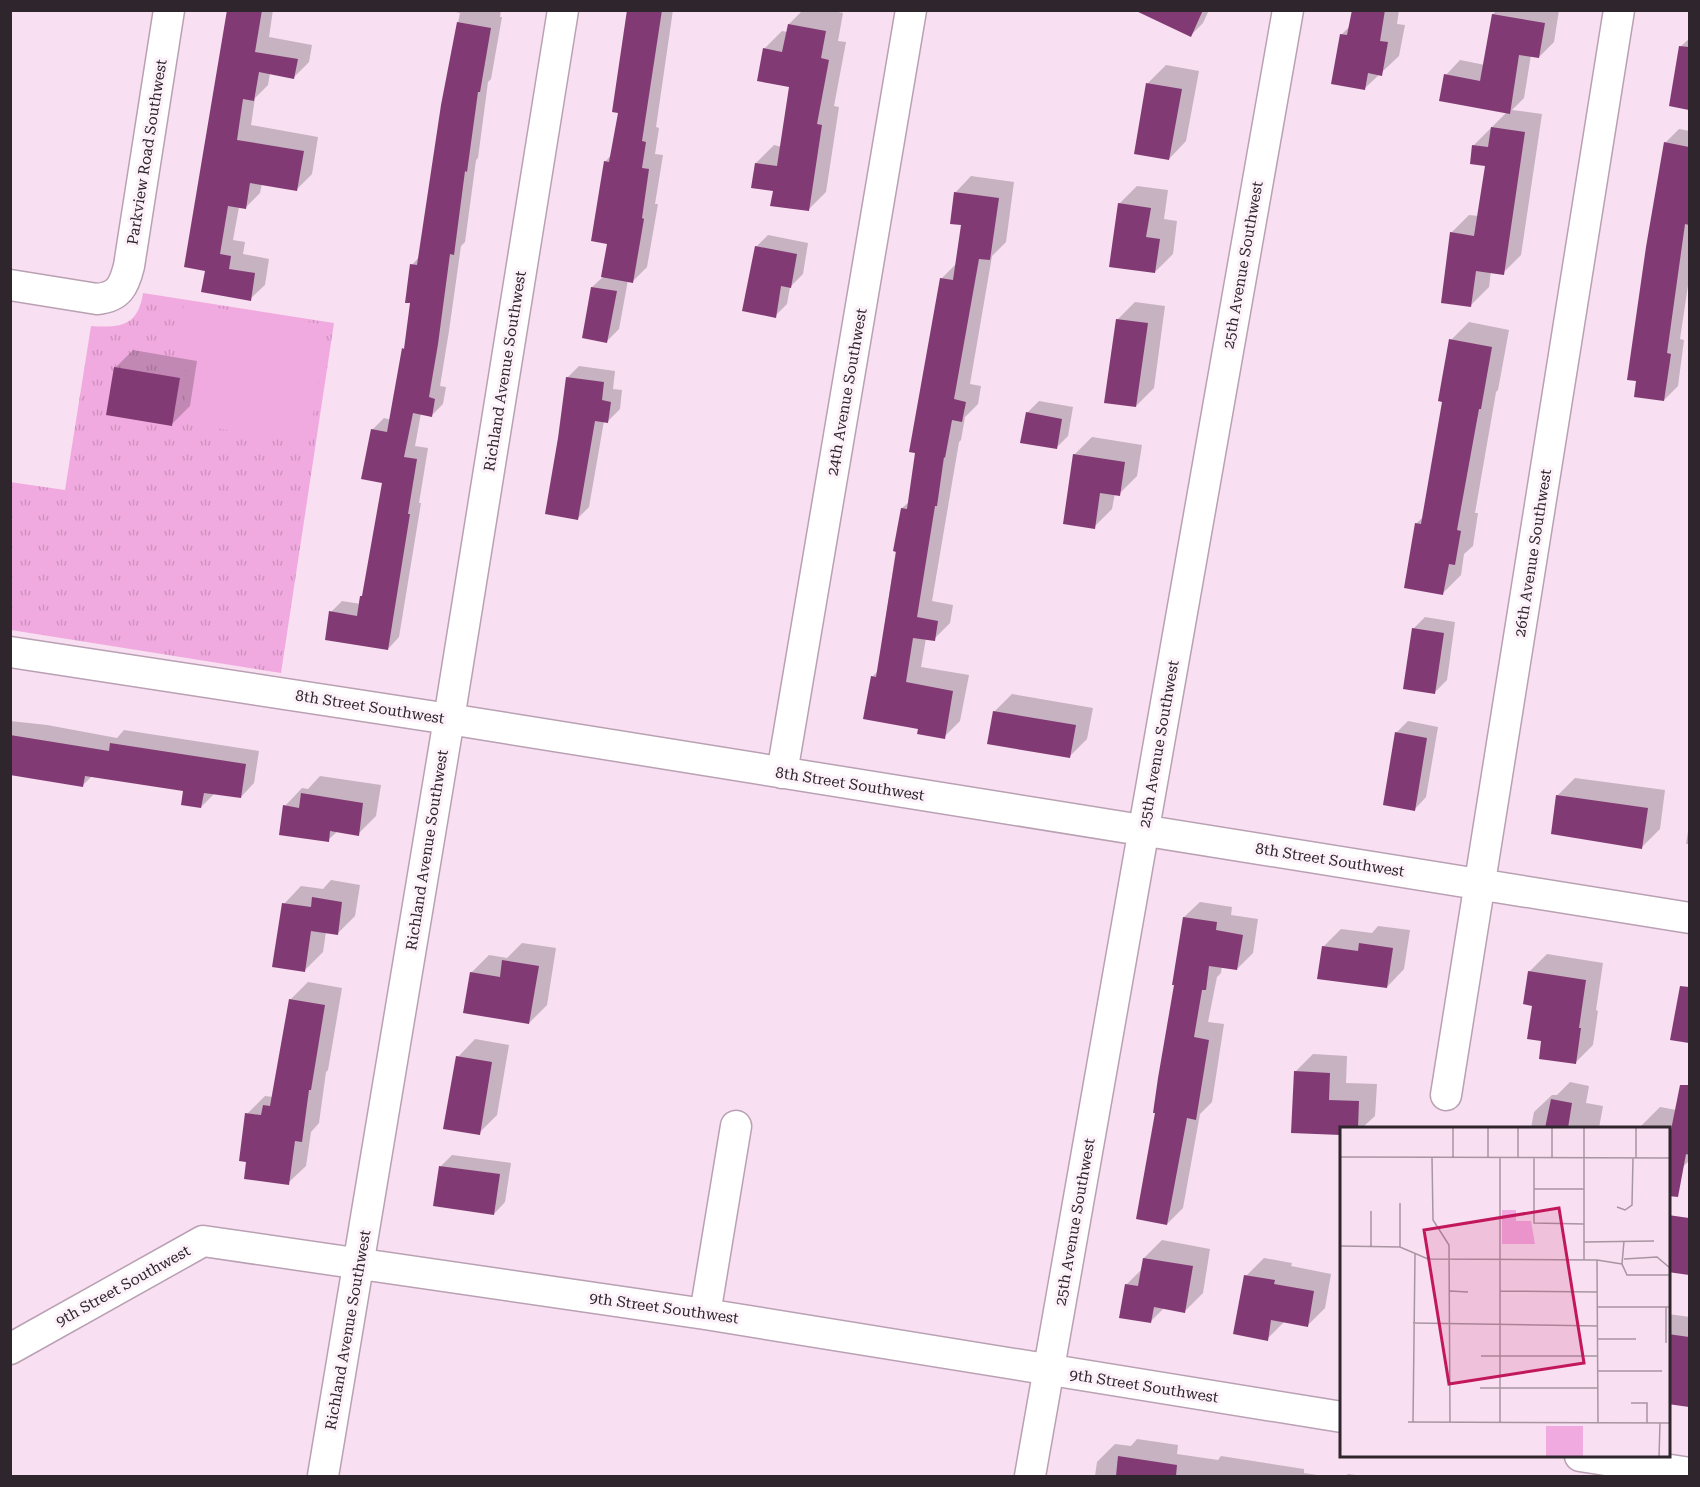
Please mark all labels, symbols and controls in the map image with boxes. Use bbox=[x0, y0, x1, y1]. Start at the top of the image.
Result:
street label: Parkview Road Southwest bbox=[123, 58, 171, 246]
street label: 25th Avenue Southwest bbox=[1219, 179, 1267, 350]
street label: Richland Avenue Southwest bbox=[480, 269, 530, 473]
street label: 24th Avenue Southwest bbox=[823, 306, 871, 477]
street label: 26th Avenue Southwest bbox=[1511, 467, 1555, 638]
street label: 25th Avenue Southwest bbox=[1135, 658, 1183, 829]
street label: 8th Street Southwest bbox=[294, 686, 446, 728]
street label: Richland Avenue Southwest bbox=[402, 748, 452, 952]
street label: 8th Street Southwest bbox=[774, 763, 926, 805]
street label: 8th Street Southwest bbox=[1254, 839, 1406, 881]
inset map bbox=[1340, 1127, 1670, 1457]
street label: 25th Avenue Southwest bbox=[1051, 1136, 1099, 1307]
street label: Richland Avenue Southwest bbox=[322, 1228, 375, 1431]
street label: 9th Street Southwest bbox=[53, 1241, 194, 1330]
street label: 9th Street Southwest bbox=[588, 1289, 740, 1327]
street label: 9th Street Southwest bbox=[1068, 1365, 1220, 1407]

